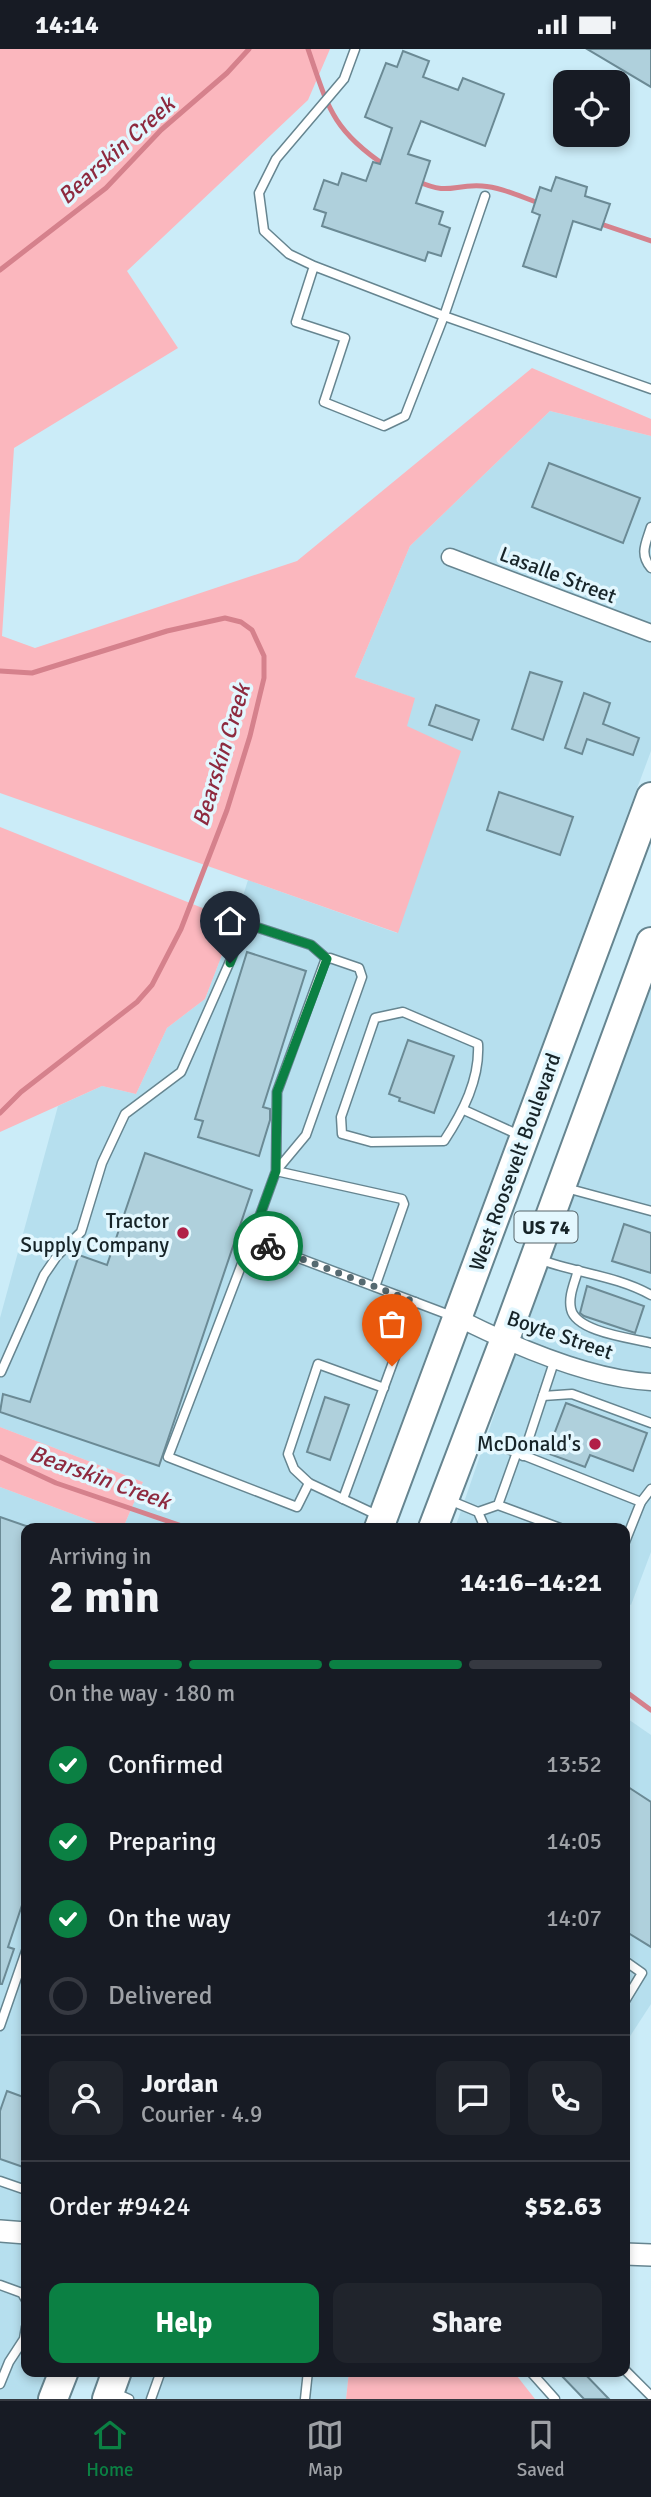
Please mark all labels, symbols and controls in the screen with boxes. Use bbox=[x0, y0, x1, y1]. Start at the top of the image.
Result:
text: 14:14 bbox=[35, 9, 99, 41]
map controls bbox=[553, 70, 630, 147]
button: locate bbox=[553, 70, 630, 147]
water label: Bearskin Creek bbox=[52, 89, 183, 210]
street label: Lasalle Street bbox=[496, 541, 620, 609]
water label: Bearskin Creek bbox=[186, 678, 258, 830]
pin bbox=[200, 891, 260, 963]
icon: home bbox=[211, 902, 249, 940]
street label: West Roosevelt Boulevard bbox=[463, 1049, 567, 1275]
place label: Tractor Supply Company bbox=[20, 1208, 169, 1258]
courier bbox=[233, 1211, 303, 1281]
road number: US 74 bbox=[514, 1211, 578, 1243]
marker: Tractor Supply Company bbox=[175, 1225, 191, 1241]
icon: bike bbox=[249, 1227, 287, 1265]
pin bbox=[362, 1294, 422, 1366]
icon: bag bbox=[373, 1305, 411, 1343]
street label: Boyte Street bbox=[504, 1305, 616, 1365]
place label: McDonald's bbox=[477, 1431, 581, 1457]
marker: McDonald's bbox=[587, 1436, 603, 1452]
water label: Bearskin Creek bbox=[26, 1439, 176, 1517]
text: Arriving in bbox=[49, 1542, 151, 1571]
text: 14:16–14:21 bbox=[460, 1567, 602, 1599]
text: 2 min bbox=[49, 1569, 160, 1625]
text: On the way · 180 m bbox=[49, 1679, 235, 1708]
icon: check bbox=[49, 1746, 87, 1784]
text: Confirmed bbox=[108, 1749, 223, 1781]
text: 13:52 bbox=[546, 1750, 602, 1779]
icon: check bbox=[49, 1823, 87, 1861]
text: Preparing bbox=[108, 1826, 216, 1858]
text: 14:05 bbox=[546, 1827, 602, 1856]
icon: check bbox=[49, 1900, 87, 1938]
text: On the way bbox=[108, 1903, 231, 1935]
text: 14:07 bbox=[546, 1904, 602, 1933]
text: Delivered bbox=[108, 1980, 213, 2012]
button: person bbox=[49, 2061, 123, 2135]
button: chat bbox=[436, 2061, 510, 2135]
button: phone bbox=[528, 2061, 602, 2135]
text: Jordan bbox=[141, 2068, 218, 2100]
text: Courier · 4.9 bbox=[141, 2100, 262, 2129]
text: Order #9424 bbox=[49, 2191, 190, 2223]
text: $52.63 bbox=[524, 2191, 602, 2223]
button: Help bbox=[49, 2283, 319, 2363]
button: Share bbox=[333, 2283, 602, 2363]
tab: Home bbox=[86, 2416, 134, 2482]
tab: Map bbox=[306, 2416, 344, 2482]
tab: Saved bbox=[517, 2416, 565, 2482]

